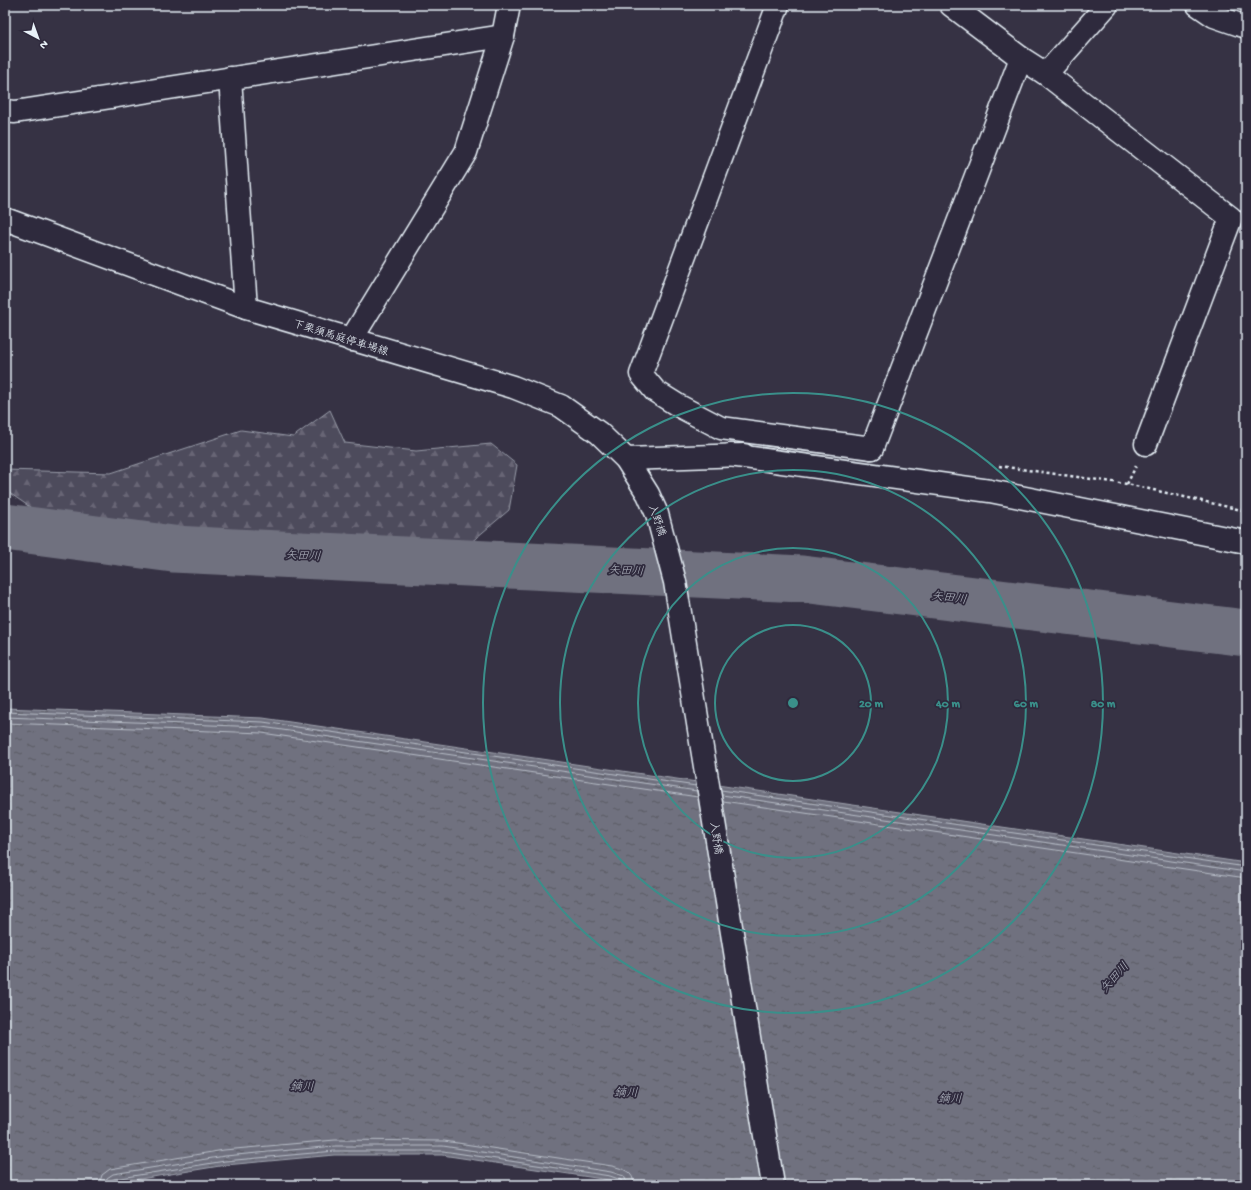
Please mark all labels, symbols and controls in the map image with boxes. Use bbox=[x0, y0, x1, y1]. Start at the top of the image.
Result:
north arrow bbox=[18, 18, 58, 58]
text: N bbox=[37, 37, 50, 51]
street label: 下栗須馬庭停車場線 bbox=[291, 318, 390, 359]
street label: 入野橋 bbox=[645, 503, 668, 538]
water label: 矢田川 bbox=[285, 548, 321, 565]
water label: 矢田川 bbox=[608, 563, 644, 580]
water label: 矢田川 bbox=[930, 589, 968, 608]
centre of rings bbox=[786, 696, 800, 710]
text: 20 m bbox=[859, 698, 884, 712]
text: 40 m bbox=[935, 698, 960, 712]
text: 60 m bbox=[1014, 698, 1039, 712]
text: 80 m bbox=[1091, 698, 1116, 712]
street label: 入野橋 bbox=[707, 821, 725, 856]
water label: 矢田川 bbox=[1097, 960, 1133, 996]
water label: 鏑川 bbox=[290, 1080, 314, 1095]
water label: 鏑川 bbox=[614, 1086, 638, 1101]
water label: 鏑川 bbox=[938, 1092, 962, 1107]

